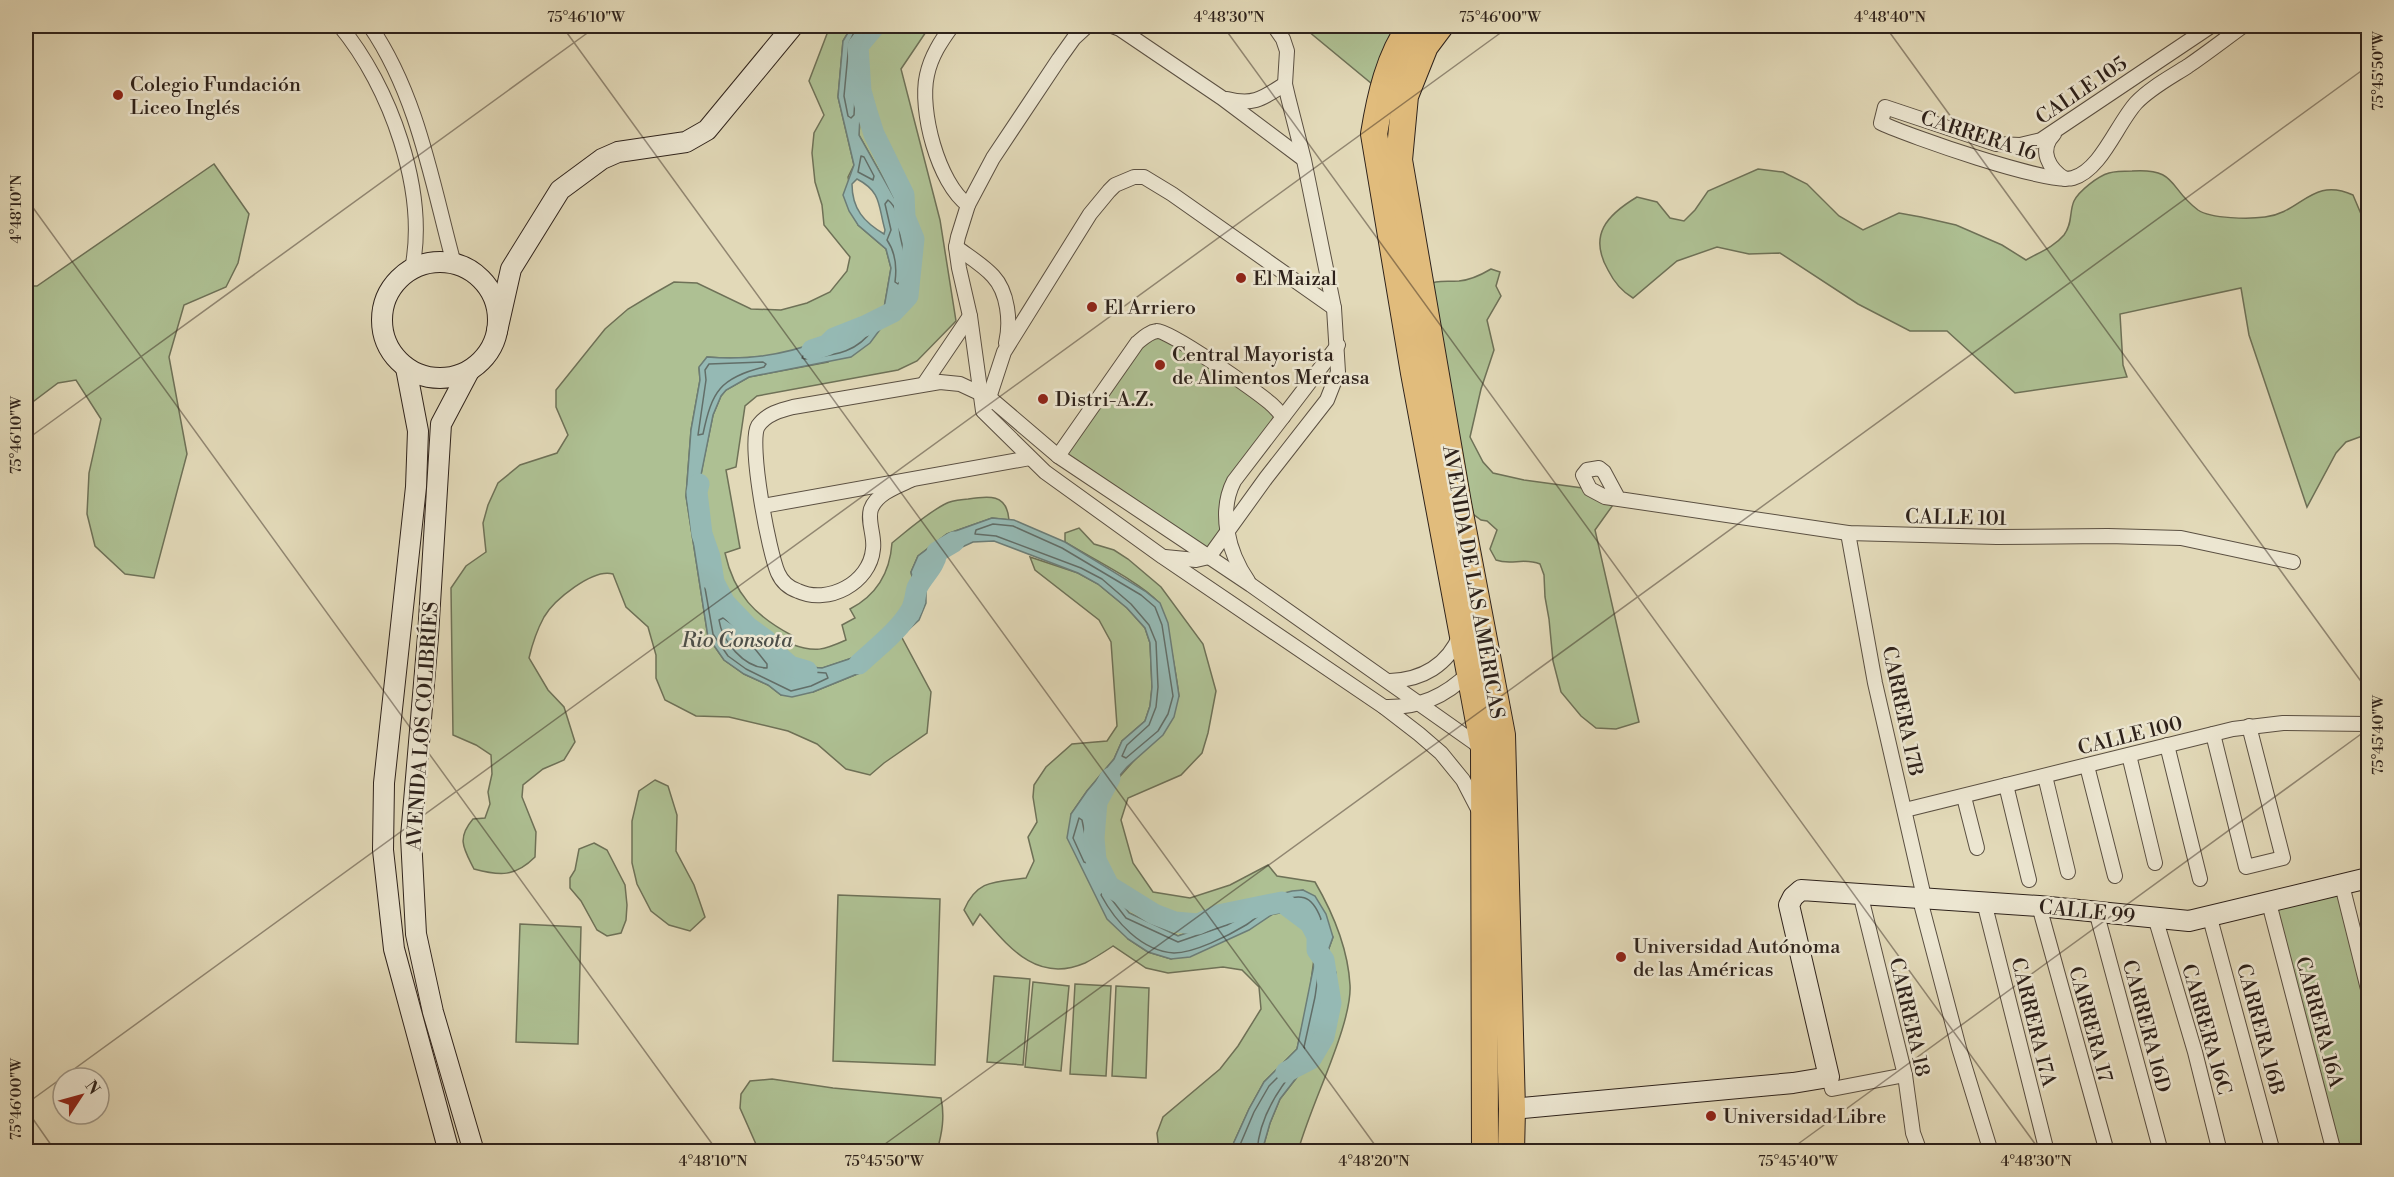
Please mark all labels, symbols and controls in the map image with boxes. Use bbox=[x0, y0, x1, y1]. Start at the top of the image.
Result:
text: 75°46'10"W bbox=[547, 8, 625, 27]
text: 4°48'30"N bbox=[1193, 8, 1265, 27]
text: 75°46'00"W bbox=[1459, 8, 1541, 27]
text: 4°48'40"N bbox=[1854, 8, 1926, 27]
text: 75°45'50"W bbox=[2369, 31, 2388, 111]
street label: CALLE 105 bbox=[2031, 52, 2132, 131]
place label: Colegio Fundación Liceo Inglés bbox=[130, 73, 301, 121]
marker: Colegio Fundación Liceo Inglés bbox=[111, 88, 125, 102]
street label: CARRERA 16 bbox=[1917, 106, 2040, 167]
text: 4°48'10"N bbox=[7, 175, 26, 243]
place label: El Maizal bbox=[1253, 267, 1337, 292]
marker: El Maizal bbox=[1234, 271, 1248, 285]
place label: El Arriero bbox=[1104, 296, 1196, 321]
marker: El Arriero bbox=[1085, 300, 1099, 314]
place label: Central Mayorista de Alimentos Mercasa bbox=[1172, 343, 1370, 391]
marker: Central Mayorista de Alimentos Mercasa bbox=[1153, 358, 1167, 372]
place label: Distri-A.Z. bbox=[1055, 388, 1154, 413]
marker: Distri-A.Z. bbox=[1036, 392, 1050, 406]
text: 75°46'10"W bbox=[7, 396, 26, 474]
street label: AVENIDA DE LAS AMÉRICAS bbox=[1436, 442, 1510, 721]
street label: CALLE 101 bbox=[1905, 505, 2007, 532]
street label: AVENIDA LOS COLIBRÍES bbox=[401, 601, 445, 853]
water label: Rio Consota bbox=[680, 628, 793, 654]
street label: CARRERA 17B bbox=[1876, 644, 1928, 779]
text: 75°45'40"W bbox=[2369, 695, 2388, 775]
street label: CALLE 100 bbox=[2075, 711, 2185, 762]
street label: CALLE 99 bbox=[2037, 895, 2136, 930]
place label: Universidad Autónoma de las Américas bbox=[1633, 935, 1841, 983]
marker: Universidad Autónoma de las Américas bbox=[1614, 950, 1628, 964]
street label: CARRERA 16A bbox=[2289, 954, 2348, 1092]
street label: CARRERA 18 bbox=[1883, 955, 1934, 1079]
street label: CARRERA 17A bbox=[2004, 955, 2061, 1091]
street label: CARRERA 16D bbox=[2116, 957, 2175, 1095]
street label: CARRERA 16C bbox=[2175, 961, 2236, 1098]
street label: CARRERA 16B bbox=[2230, 961, 2289, 1098]
street label: CARRERA 17 bbox=[2062, 964, 2117, 1085]
text: 75°46'00"W bbox=[7, 1058, 26, 1140]
north arrow bbox=[51, 1066, 111, 1126]
text: N bbox=[81, 1077, 104, 1099]
place label: Universidad Libre bbox=[1723, 1105, 1886, 1130]
marker: Universidad Libre bbox=[1704, 1109, 1718, 1123]
text: 4°48'10"N bbox=[679, 1152, 747, 1171]
text: 75°45'50"W bbox=[844, 1152, 924, 1171]
text: 4°48'20"N bbox=[1338, 1152, 1410, 1171]
text: 75°45'40"W bbox=[1758, 1152, 1838, 1171]
text: 4°48'30"N bbox=[2000, 1152, 2072, 1171]

